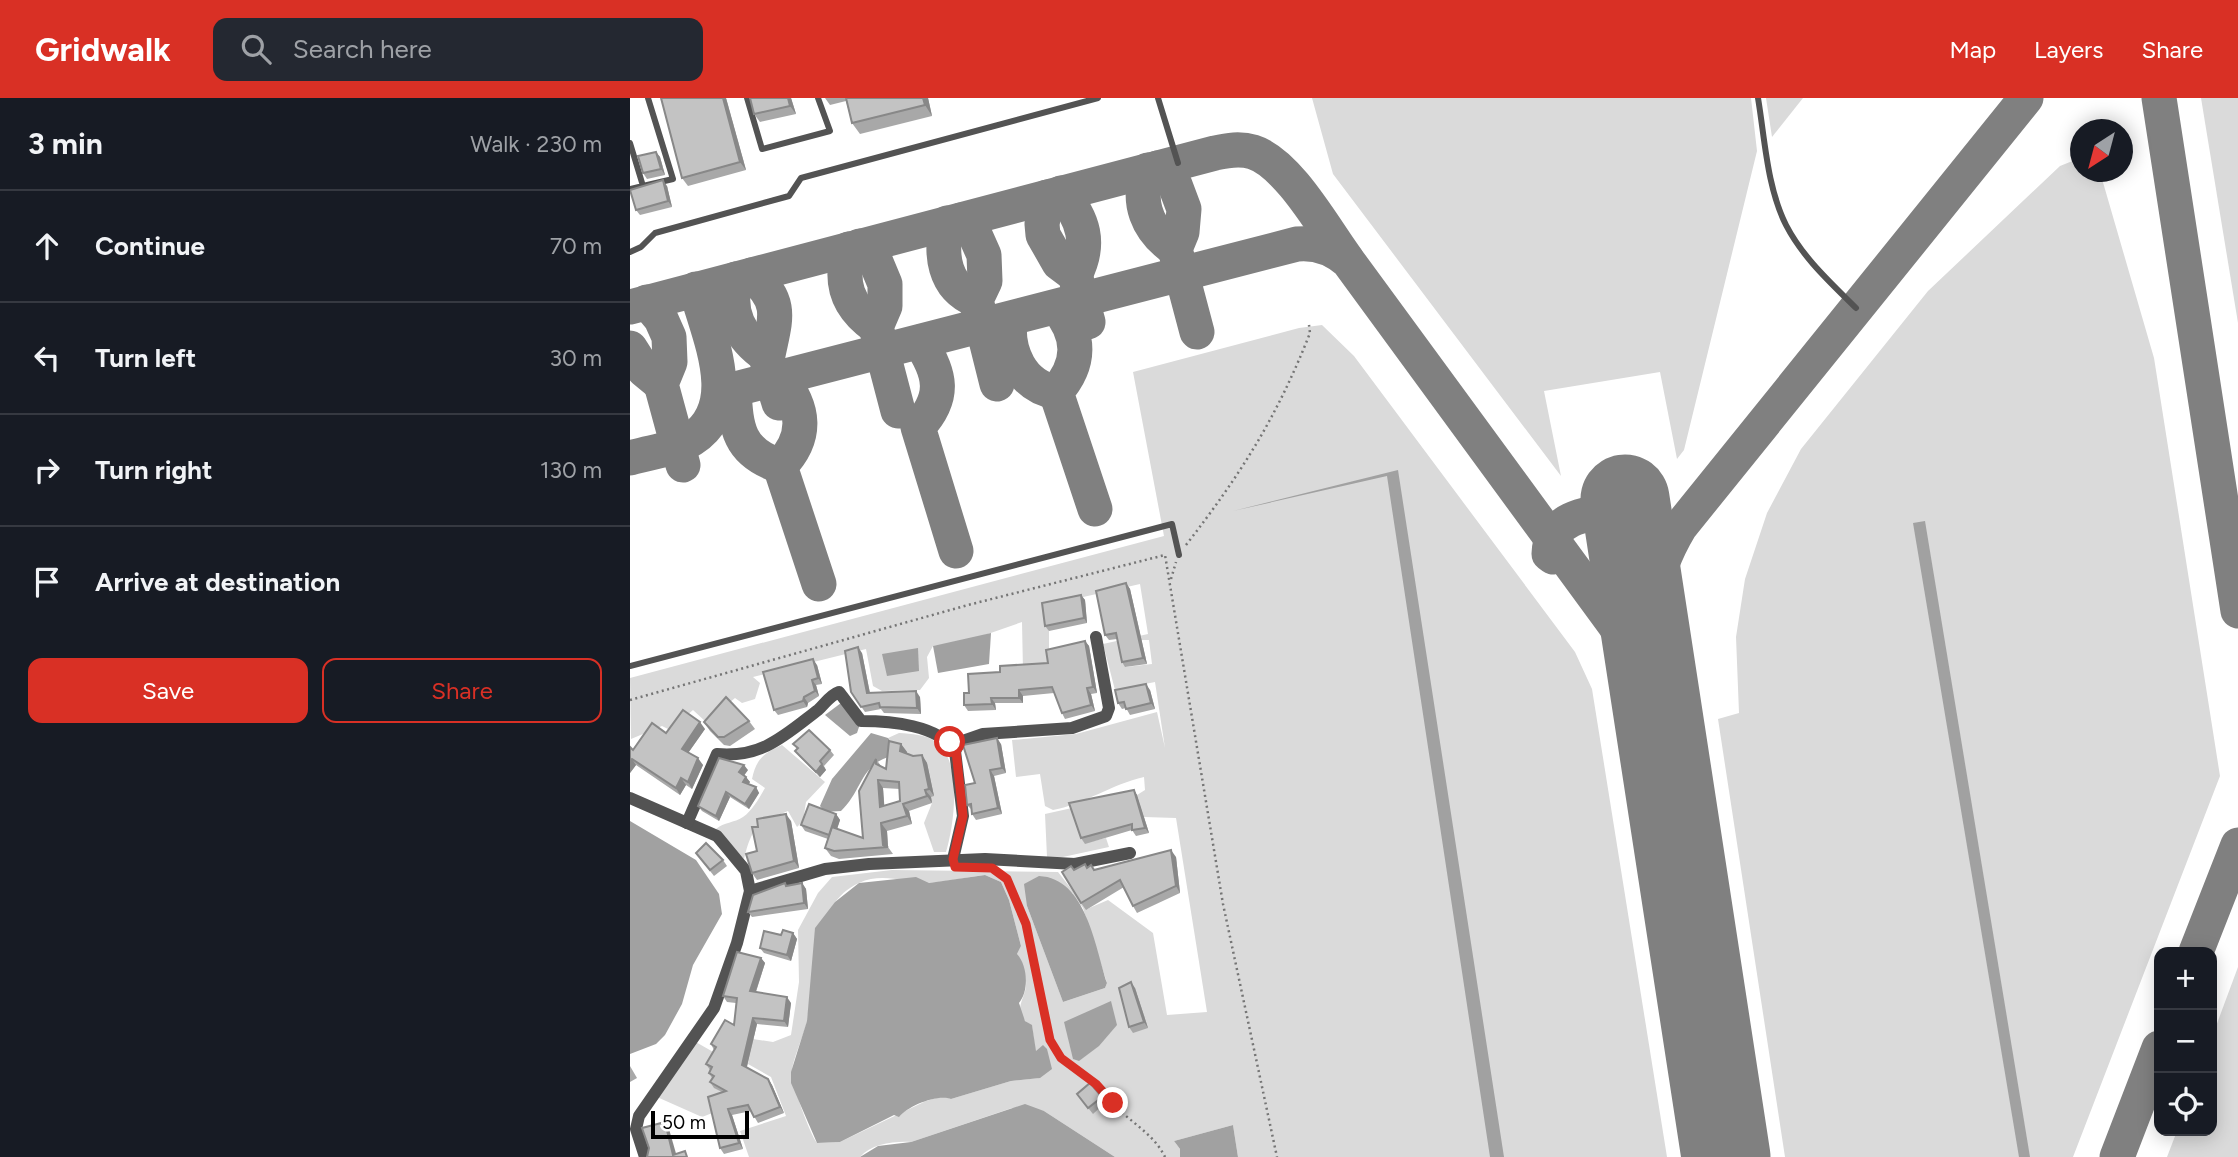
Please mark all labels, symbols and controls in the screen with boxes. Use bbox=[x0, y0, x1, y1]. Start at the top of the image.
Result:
search box bbox=[213, 18, 703, 81]
text: Gridwalk bbox=[35, 30, 171, 69]
icon: search bbox=[237, 30, 275, 68]
text: Search here bbox=[293, 33, 432, 65]
text: Map bbox=[1949, 35, 1996, 64]
text: Layers bbox=[2034, 35, 2103, 64]
text: Share bbox=[2141, 35, 2203, 64]
north arrow bbox=[2070, 119, 2133, 182]
text: 3 min bbox=[28, 125, 103, 162]
text: Walk · 230 m bbox=[470, 130, 602, 158]
icon: ahead bbox=[28, 227, 66, 265]
text: Continue bbox=[95, 230, 205, 262]
text: 70 m bbox=[550, 232, 602, 260]
icon: left bbox=[28, 339, 66, 377]
text: Turn left bbox=[95, 342, 196, 374]
text: 30 m bbox=[549, 344, 602, 372]
icon: right bbox=[28, 451, 66, 489]
text: Turn right bbox=[95, 454, 212, 486]
text: 130 m bbox=[540, 456, 602, 484]
icon: arrive bbox=[28, 563, 66, 601]
text: Arrive at destination bbox=[95, 566, 340, 598]
button: Save bbox=[28, 658, 308, 723]
button: Share bbox=[322, 658, 602, 723]
route start bbox=[934, 726, 965, 757]
map controls bbox=[2154, 947, 2217, 1136]
button: + bbox=[2154, 947, 2217, 1010]
button: − bbox=[2154, 1010, 2217, 1073]
button: locate bbox=[2154, 1073, 2217, 1136]
route end bbox=[1097, 1087, 1128, 1118]
scale bar bbox=[651, 1108, 749, 1140]
text: 50 m bbox=[662, 1111, 706, 1134]

